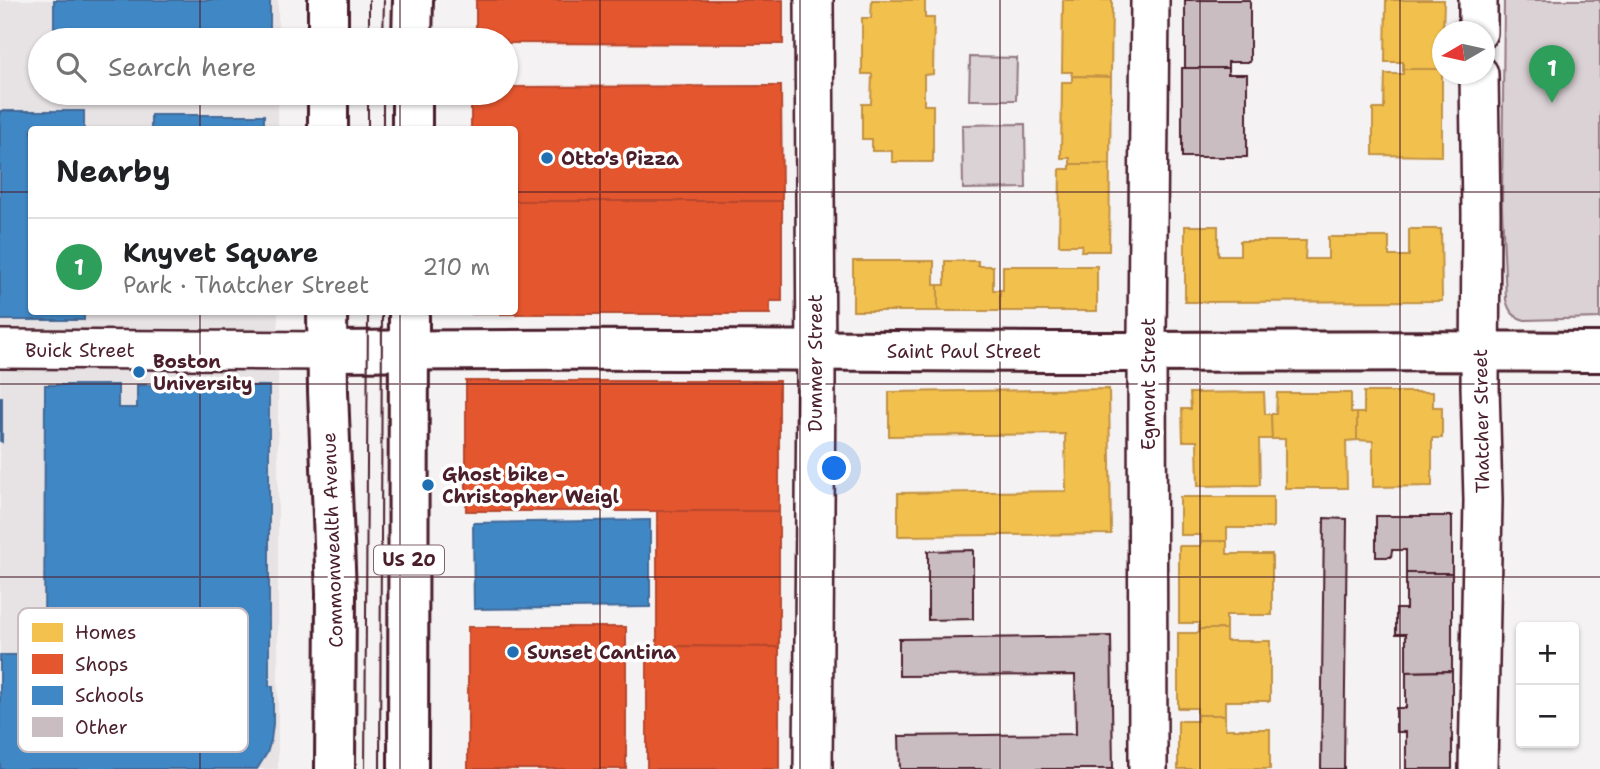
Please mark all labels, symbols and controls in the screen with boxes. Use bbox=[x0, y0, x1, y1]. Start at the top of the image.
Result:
north arrow bbox=[1432, 21, 1495, 84]
search box bbox=[28, 28, 518, 105]
pin: 1 bbox=[1529, 45, 1575, 103]
icon: search bbox=[52, 48, 90, 86]
text: Search here bbox=[108, 49, 257, 84]
place label: Otto's Pizza bbox=[561, 146, 679, 171]
marker: Otto's Pizza bbox=[539, 150, 555, 166]
text: Nearby bbox=[56, 151, 171, 192]
text: Knyvet Square bbox=[123, 235, 318, 270]
text: 1 bbox=[74, 252, 84, 282]
text: 210 m bbox=[422, 252, 490, 282]
text: Park · Thatcher Street bbox=[123, 270, 369, 300]
street label: Dummer Street bbox=[803, 294, 828, 432]
street label: Egmont Street bbox=[1136, 318, 1161, 450]
street label: Buick Street bbox=[25, 338, 135, 363]
street label: Saint Paul Street bbox=[887, 339, 1041, 364]
place label: Boston University bbox=[153, 349, 253, 396]
street label: Thatcher Street bbox=[1468, 349, 1495, 493]
marker: Boston University bbox=[131, 364, 147, 380]
street label: Commonwealth Avenue bbox=[316, 432, 349, 648]
your location bbox=[817, 451, 851, 485]
place label: Ghost bike - Christopher Weigl bbox=[442, 462, 620, 509]
marker: Ghost bike - Christopher Weigl bbox=[420, 477, 436, 493]
road number: US 20 bbox=[374, 546, 444, 574]
legend bbox=[18, 608, 248, 752]
text: Homes bbox=[75, 620, 136, 645]
map controls bbox=[1516, 622, 1579, 748]
button: + bbox=[1516, 622, 1579, 685]
place label: Sunset Cantina bbox=[527, 640, 676, 665]
marker: Sunset Cantina bbox=[505, 644, 521, 660]
text: Shops bbox=[75, 652, 129, 677]
text: Schools bbox=[75, 683, 144, 708]
button: − bbox=[1516, 685, 1579, 748]
text: Other bbox=[75, 715, 128, 740]

